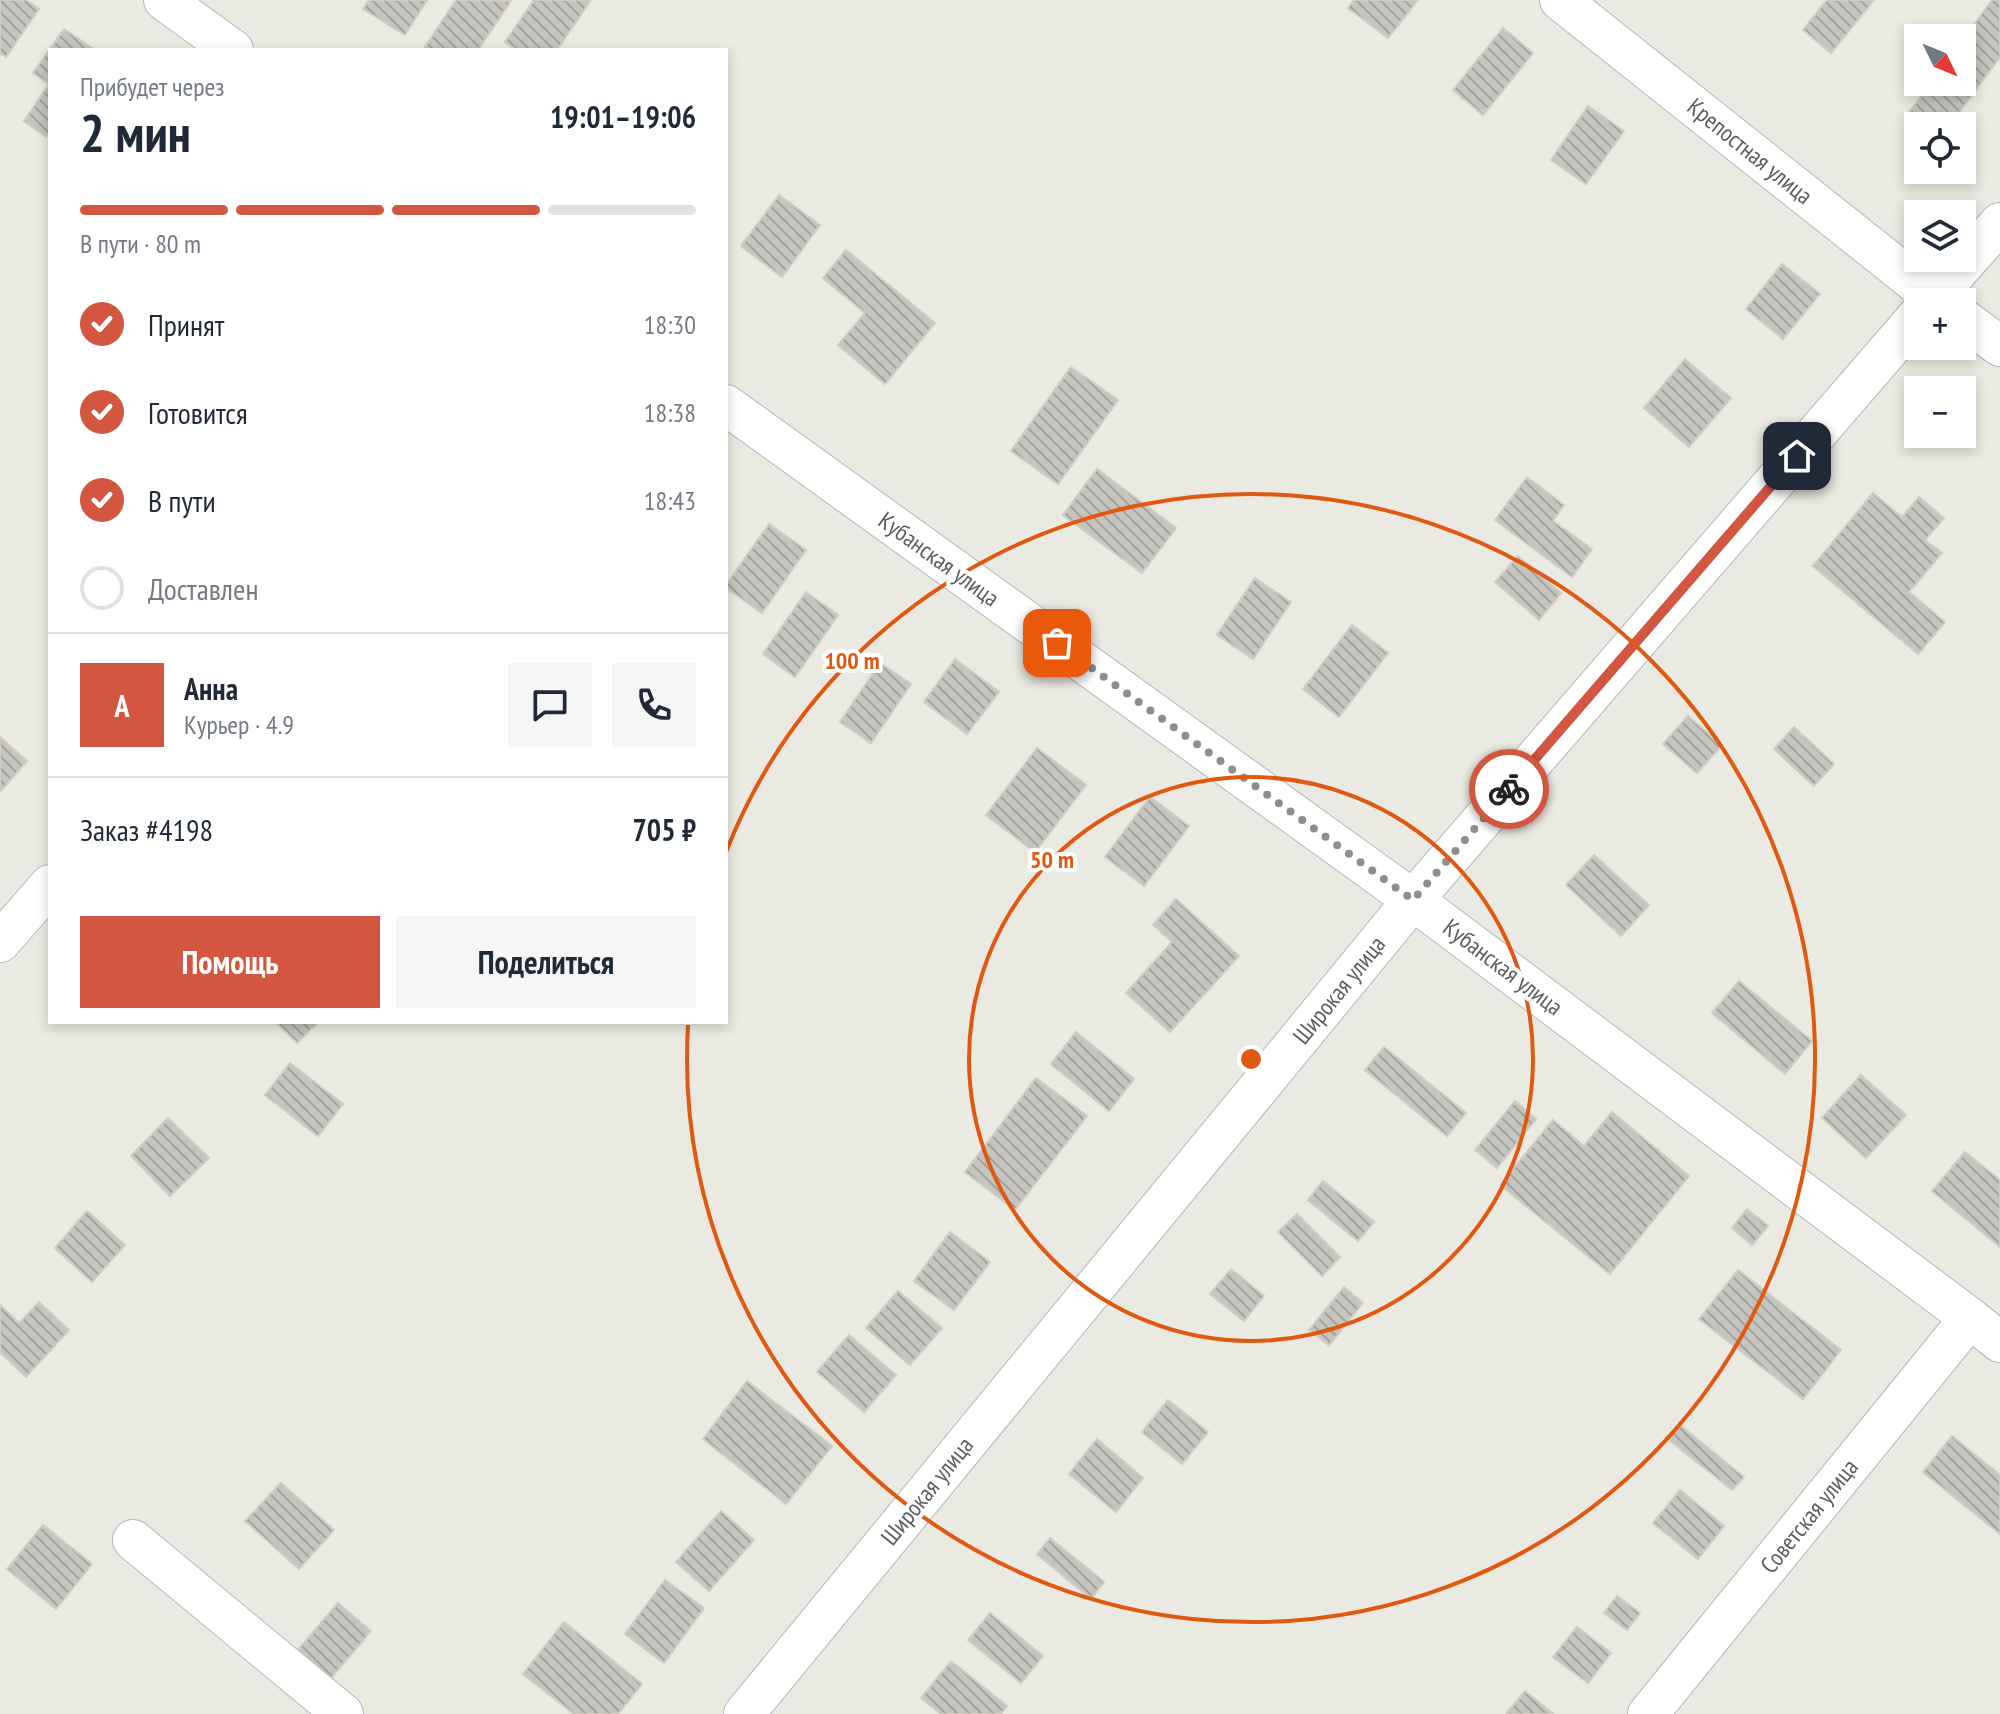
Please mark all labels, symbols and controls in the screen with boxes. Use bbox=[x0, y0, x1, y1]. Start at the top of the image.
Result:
north arrow bbox=[1904, 24, 1976, 96]
map controls bbox=[1904, 24, 1976, 448]
text: Прибудет через bbox=[80, 70, 224, 103]
street label: Крепостная улица bbox=[1681, 91, 1819, 211]
text: 19:01–19:06 bbox=[550, 97, 696, 136]
text: 2 мин bbox=[80, 99, 191, 166]
button: locate bbox=[1904, 112, 1976, 184]
button: layers bbox=[1904, 200, 1976, 272]
text: В пути · 80 m bbox=[80, 227, 201, 260]
button: + bbox=[1904, 288, 1976, 360]
icon: check bbox=[80, 302, 124, 346]
text: Принят bbox=[148, 305, 224, 344]
text: 18:30 bbox=[644, 308, 696, 341]
button: − bbox=[1904, 376, 1976, 448]
icon: check bbox=[80, 390, 124, 434]
text: Готовится bbox=[148, 393, 248, 432]
text: 18:38 bbox=[644, 396, 696, 429]
pin bbox=[1763, 422, 1831, 490]
icon: home bbox=[1775, 434, 1819, 478]
icon: check bbox=[80, 478, 124, 522]
text: В пути bbox=[148, 481, 216, 520]
text: 18:43 bbox=[644, 484, 696, 517]
street label: Кубанская улица bbox=[872, 505, 1006, 613]
text: Доставлен bbox=[148, 569, 258, 608]
pin bbox=[1023, 609, 1091, 677]
icon: bag bbox=[1035, 621, 1079, 665]
text: 100 m bbox=[824, 645, 880, 676]
button: chat bbox=[508, 663, 592, 747]
button: phone bbox=[612, 663, 696, 747]
text: Анна bbox=[184, 669, 238, 708]
text: А bbox=[114, 686, 130, 725]
text: Курьер · 4.9 bbox=[184, 708, 294, 741]
courier bbox=[1469, 749, 1549, 829]
icon: bike bbox=[1487, 767, 1531, 811]
text: Заказ #4198 bbox=[80, 810, 213, 849]
text: 705 ₽ bbox=[632, 810, 696, 849]
text: 50 m bbox=[1030, 844, 1074, 875]
street label: Кубанская улица bbox=[1437, 912, 1569, 1022]
button: Помощь bbox=[80, 916, 380, 1008]
button: Поделиться bbox=[396, 916, 696, 1008]
street label: Широкая улица bbox=[1286, 930, 1392, 1050]
centre of rings bbox=[1237, 1045, 1265, 1073]
street label: Широкая улица bbox=[874, 1431, 980, 1551]
street label: Советская улица bbox=[1753, 1452, 1865, 1580]

